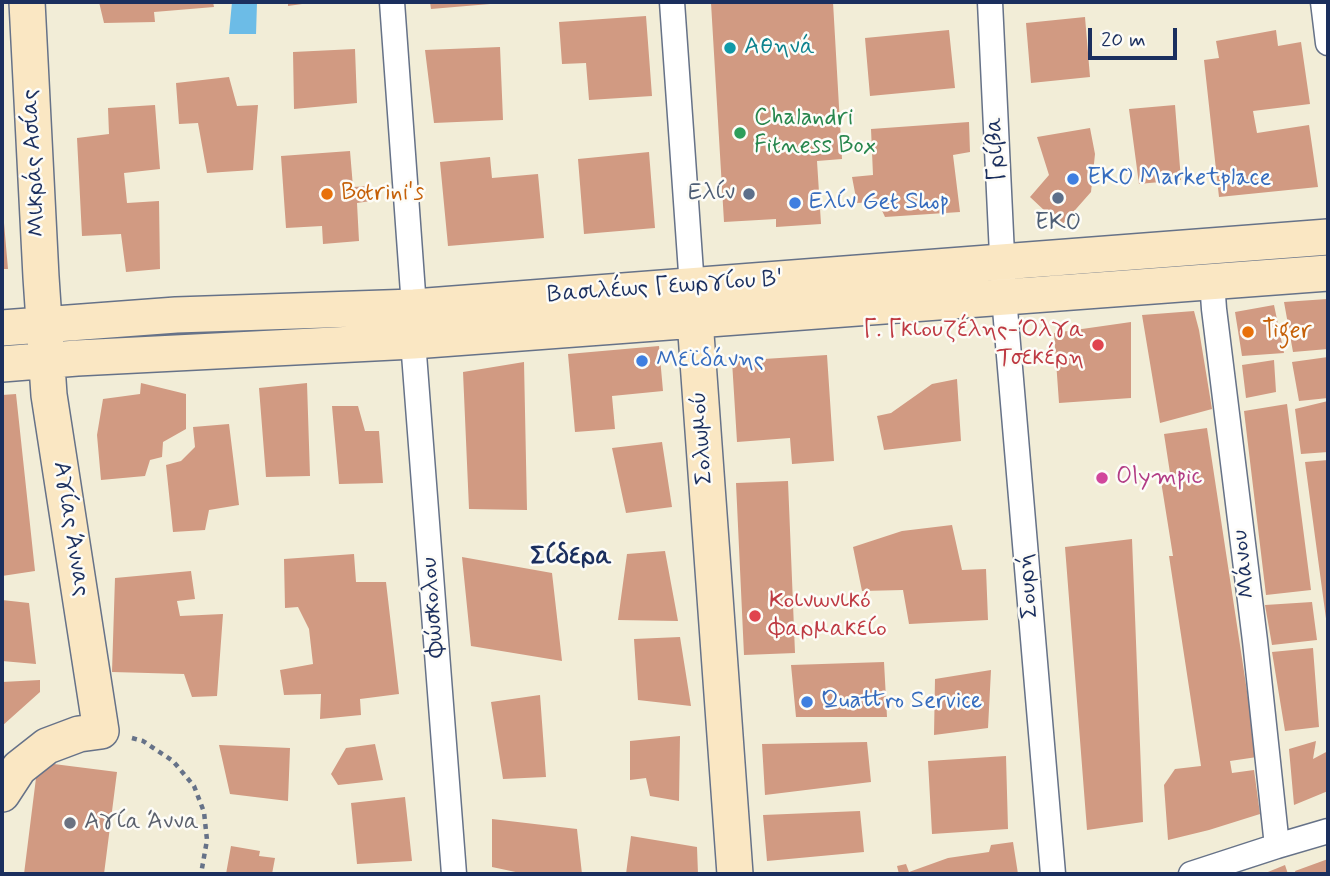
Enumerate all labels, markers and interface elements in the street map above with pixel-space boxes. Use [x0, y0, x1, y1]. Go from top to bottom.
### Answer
scale bar [1092, 14, 1181, 58]
text: 20 m [1101, 26, 1146, 54]
place label: Αθηνά [744, 34, 815, 62]
marker: Αθηνά [722, 40, 738, 56]
street label: Μικράς Ασίας [17, 88, 53, 238]
place label: Chalandri Fitness Box [754, 105, 876, 161]
street label: Γρίβα [981, 116, 1013, 182]
marker: Chalandri Fitness Box [732, 125, 748, 141]
place label: EKO Marketplace [1087, 165, 1271, 193]
marker: EKO Marketplace [1065, 171, 1081, 187]
place label: Botrini's [341, 180, 424, 208]
place label: Ελίν [688, 180, 735, 208]
marker: Botrini's [319, 186, 335, 202]
marker: Ελίν [741, 186, 757, 202]
place label: Ελίν Get Shop [809, 189, 949, 217]
marker: EKO [1050, 190, 1066, 206]
marker: Ελίν Get Shop [787, 195, 803, 211]
place label: EKO [1035, 210, 1081, 238]
street label: Βασιλέως Γεωργίου Β' [546, 265, 784, 311]
place label: Γ. Γκιουζέλης-Όλγα Τσεκέρη [863, 317, 1084, 373]
place label: Tiger [1262, 318, 1312, 346]
marker: Tiger [1240, 324, 1256, 340]
marker: Γ. Γκιουζέλης-Όλγα Τσεκέρη [1090, 337, 1106, 353]
place label: Μεϊδάνης [656, 347, 764, 375]
marker: Μεϊδάνης [634, 353, 650, 369]
street label: Σολωμού [685, 390, 721, 486]
street label: Αγίας Άννας [45, 459, 95, 599]
place label: Olympic [1116, 464, 1203, 492]
marker: Olympic [1094, 470, 1110, 486]
street label: Μάνου [1226, 528, 1264, 600]
district label: Σίδερα [530, 542, 612, 574]
street label: Σουρή [1012, 552, 1046, 620]
street label: Φώσκολου [416, 556, 452, 658]
place label: Κοινωνικό Φαρμακείο [769, 588, 887, 644]
marker: Κοινωνικό Φαρμακείο [747, 608, 763, 624]
place label: Quattro Service [821, 688, 982, 716]
marker: Quattro Service [799, 694, 815, 710]
place label: Αγία Άννα [84, 809, 199, 837]
marker: Αγία Άννα [62, 815, 78, 831]

